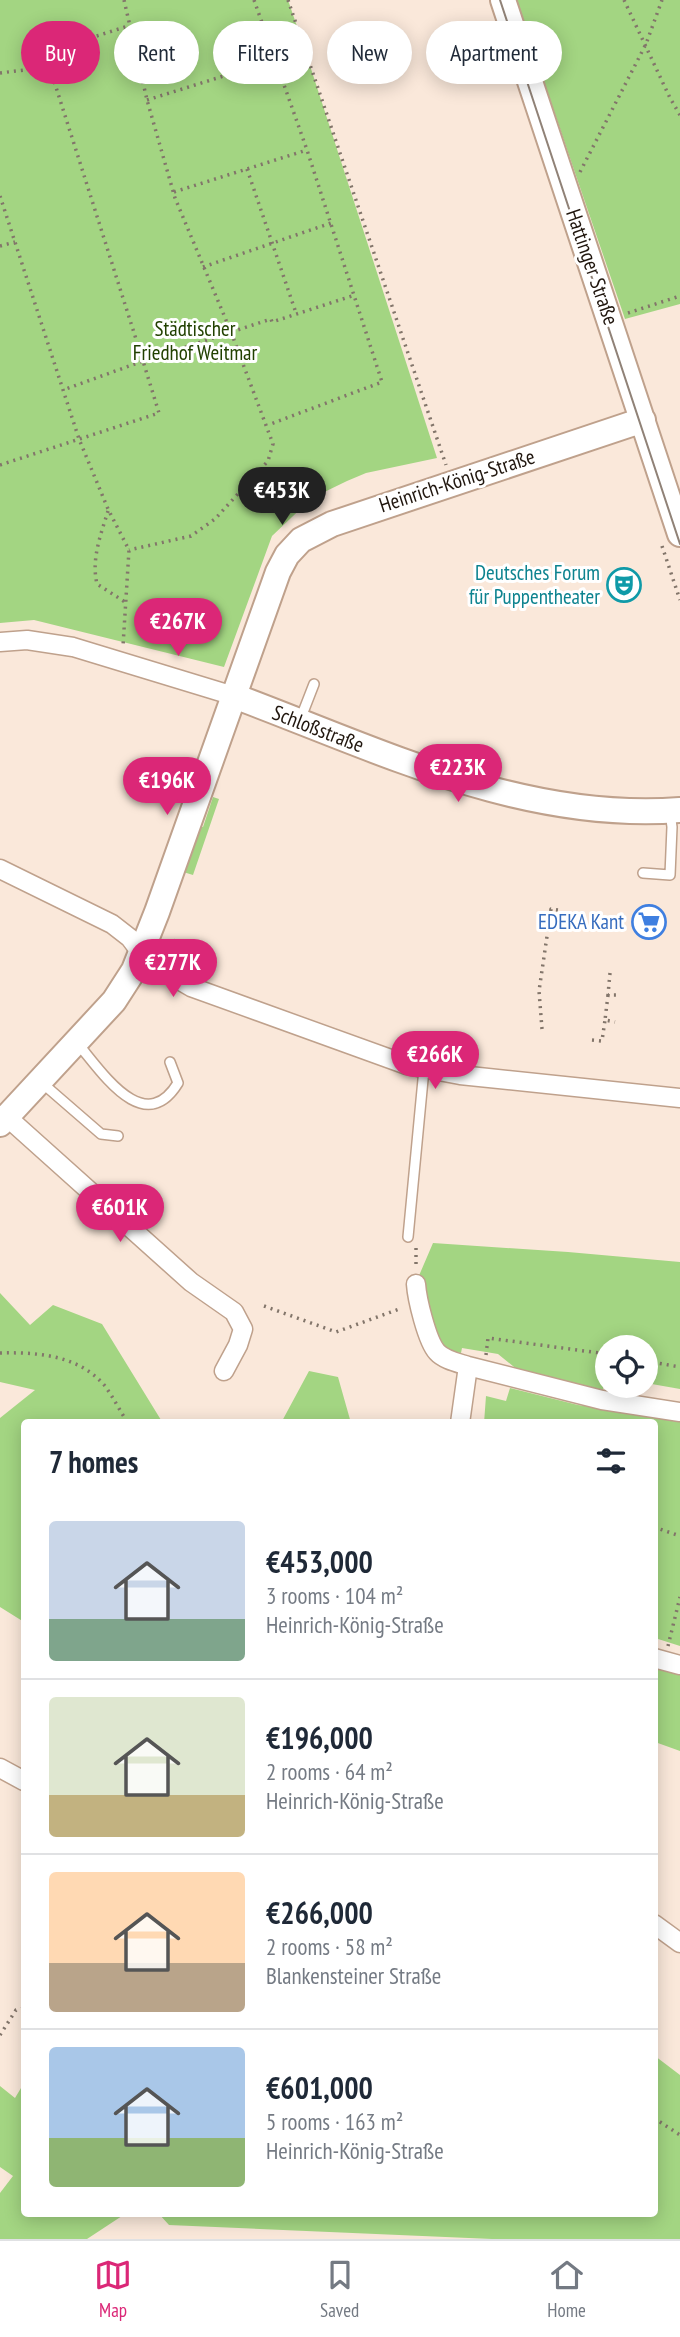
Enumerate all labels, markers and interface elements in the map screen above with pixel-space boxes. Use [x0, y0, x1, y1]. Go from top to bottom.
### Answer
chip: Buy [21, 21, 100, 84]
chip: Rent [114, 21, 199, 84]
chip: Filters [213, 21, 313, 84]
chip: New [327, 21, 412, 84]
chip: Apartment [426, 21, 562, 84]
street label: Hattinger Straße [560, 205, 625, 328]
park label: Städtischer Friedhof Weitmar [133, 315, 258, 366]
street label: Heinrich-König-Straße [376, 443, 538, 518]
pin: €453K [233, 468, 331, 527]
text: €453K [254, 475, 310, 504]
place label: Deutsches Forum für Puppentheater [469, 559, 600, 610]
theatre icon: Deutsches Forum für Puppentheater [605, 566, 643, 604]
pin: €267K [129, 598, 227, 658]
text: €267K [150, 606, 206, 635]
street label: Schloßstraße [269, 699, 368, 758]
pin: €223K [409, 744, 507, 804]
text: €223K [430, 752, 486, 781]
pin: €196K [118, 758, 216, 817]
text: €196K [139, 765, 195, 794]
supermarket icon: EDEKA Kant [630, 903, 668, 941]
place label: EDEKA Kant [538, 908, 624, 935]
pin: €277K [124, 940, 222, 999]
text: €277K [145, 947, 201, 976]
pin: €266K [386, 1032, 484, 1091]
text: €266K [407, 1039, 463, 1068]
pin: €601K [71, 1184, 169, 1244]
text: €601K [92, 1192, 148, 1221]
map controls [595, 1335, 658, 1398]
button: locate [595, 1335, 658, 1398]
text: 7 homes [49, 1442, 138, 1481]
icon: filters [592, 1442, 630, 1480]
text: €453,000 [266, 1542, 373, 1581]
icon: home [105, 1549, 189, 1633]
text: 3 rooms · 104 m² [266, 1581, 403, 1610]
text: Heinrich-König-Straße [266, 1610, 444, 1639]
text: €196,000 [266, 1718, 373, 1757]
icon: home [105, 1725, 189, 1809]
text: 2 rooms · 64 m² [266, 1757, 393, 1786]
text: Heinrich-König-Straße [266, 1786, 444, 1815]
text: €266,000 [266, 1893, 373, 1932]
icon: home [105, 1900, 189, 1984]
text: 2 rooms · 58 m² [266, 1932, 393, 1961]
text: Blankensteiner Straße [266, 1961, 441, 1990]
text: €601,000 [266, 2068, 373, 2107]
icon: home [105, 2075, 189, 2159]
text: 5 rooms · 163 m² [266, 2107, 403, 2136]
text: Heinrich-König-Straße [266, 2136, 444, 2165]
tab: Map [94, 2256, 132, 2322]
tab: Saved [320, 2256, 359, 2322]
tab: Home [547, 2256, 586, 2322]

